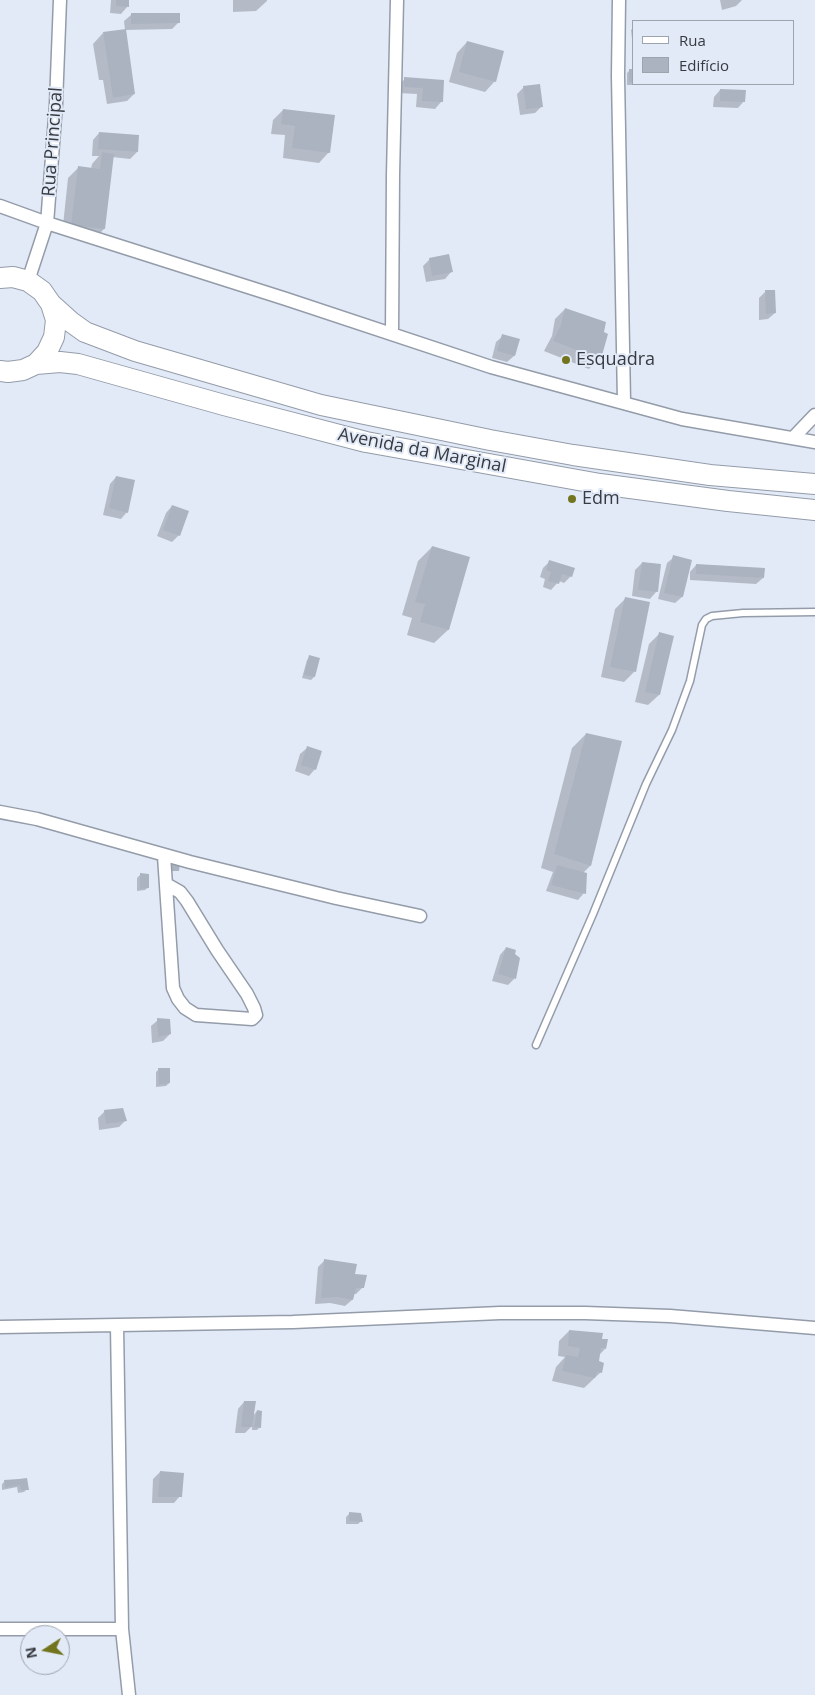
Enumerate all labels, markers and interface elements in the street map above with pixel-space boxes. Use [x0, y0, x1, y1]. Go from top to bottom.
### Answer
legend [632, 20, 795, 85]
text: Rua [679, 30, 706, 50]
text: Edifício [679, 55, 729, 75]
street label: Rua Principal [38, 87, 68, 197]
place label: Esquadra [576, 349, 655, 371]
marker: Esquadra [560, 354, 572, 366]
street label: Avenida da Marginal [336, 424, 508, 478]
place label: Edm [582, 488, 620, 510]
marker: Edm [566, 493, 578, 505]
north arrow [20, 1625, 70, 1675]
text: N [20, 1645, 41, 1660]

